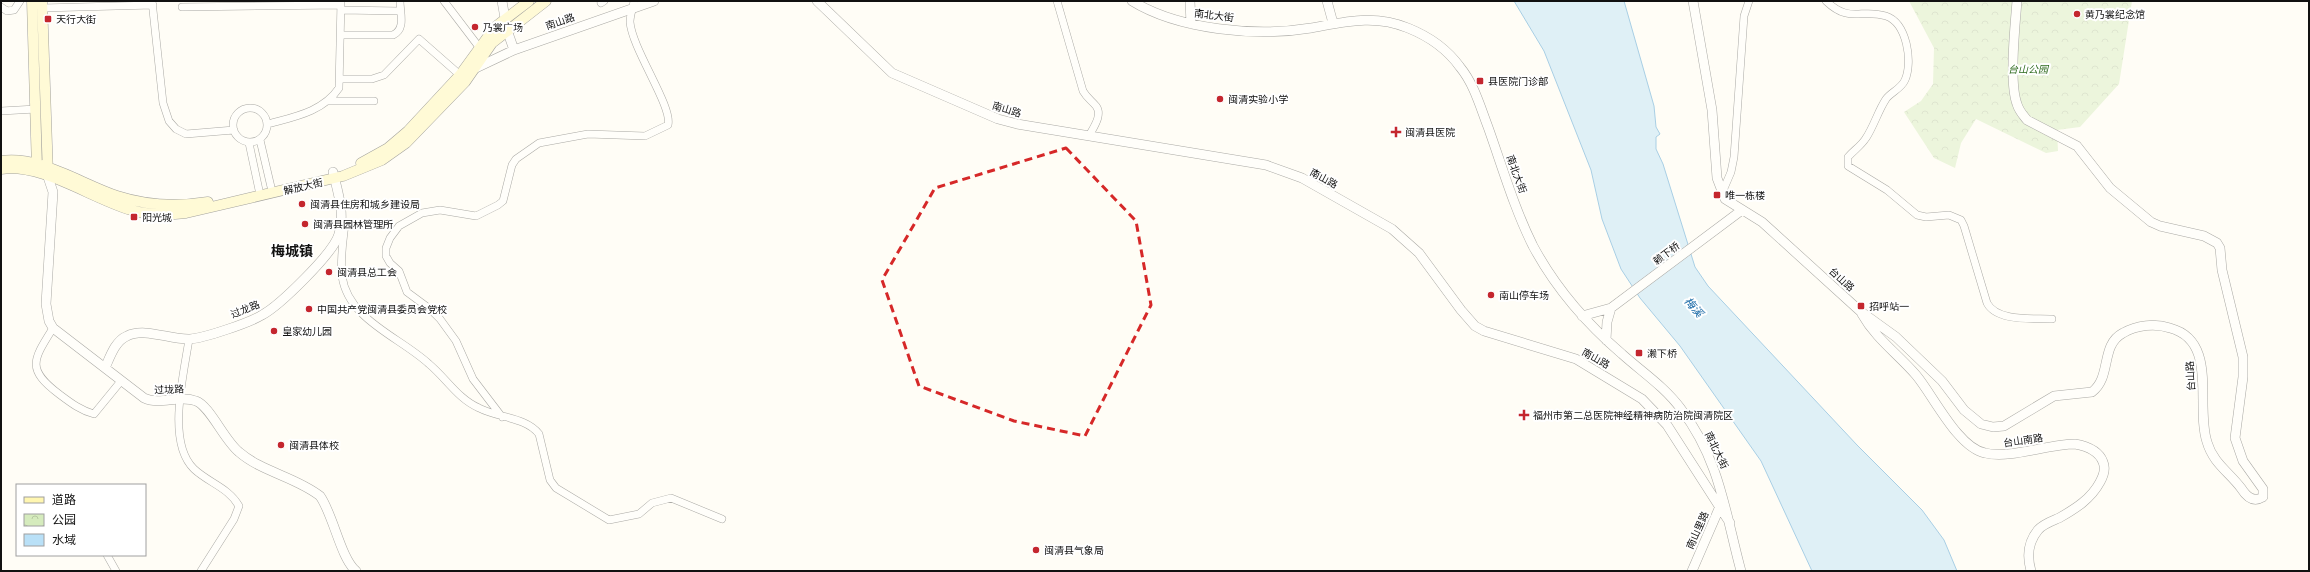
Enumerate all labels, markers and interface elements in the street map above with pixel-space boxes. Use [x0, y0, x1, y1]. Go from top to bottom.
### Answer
street label: 南北大街 [1193, 5, 1235, 24]
place label: 黄乃裳纪念馆 [2085, 6, 2145, 21]
street label: 南山路 [543, 9, 576, 33]
marker: 黄乃裳纪念馆 [2072, 9, 2082, 19]
place label: 天行大街 [56, 11, 96, 26]
marker: 天行大街 [43, 14, 53, 24]
place label: 乃裳广场 [483, 19, 523, 34]
marker: 乃裳广场 [470, 22, 480, 32]
park label: 台山公园 [2008, 61, 2050, 76]
place label: 县医院门诊部 [1488, 73, 1548, 88]
marker: 县医院门诊部 [1475, 76, 1485, 86]
place label: 闽清实验小学 [1228, 91, 1288, 106]
marker: 闽清实验小学 [1215, 94, 1225, 104]
street label: 南山路 [991, 97, 1024, 120]
place label: 闽清县医院 [1405, 124, 1455, 139]
marker: 闽清县医院 [1390, 126, 1402, 138]
street label: 南北大街 [1504, 152, 1531, 195]
street label: 南山路 [1307, 164, 1341, 191]
street label: 解放大街 [282, 174, 324, 197]
place label: 唯一栋楼 [1725, 187, 1765, 202]
marker: 唯一栋楼 [1712, 190, 1722, 200]
place label: 闽清县住房和城乡建设局 [310, 196, 420, 211]
marker: 闽清县住房和城乡建设局 [297, 199, 307, 209]
place label: 阳光城 [142, 209, 172, 224]
marker: 阳光城 [129, 212, 139, 222]
place label: 闽清县园林管理所 [313, 216, 393, 231]
marker: 闽清县园林管理所 [300, 219, 310, 229]
street label: 赖下桥 [1649, 238, 1682, 268]
district label: 梅城镇 [271, 240, 313, 260]
street label: 台山路 [1826, 263, 1859, 294]
place label: 闽清县总工会 [337, 264, 397, 279]
marker: 闽清县总工会 [324, 267, 334, 277]
place label: 南山停车场 [1499, 287, 1549, 302]
marker: 南山停车场 [1486, 290, 1496, 300]
water label: 梅溪 [1682, 293, 1709, 321]
street label: 过龙路 [228, 296, 262, 321]
place label: 招呼站一 [1869, 298, 1909, 313]
place label: 中国共产党闽清县委员会党校 [317, 301, 447, 316]
marker: 招呼站一 [1856, 301, 1866, 311]
marker: 中国共产党闽清县委员会党校 [304, 304, 314, 314]
place label: 皇家幼儿园 [282, 323, 332, 338]
marker: 皇家幼儿园 [269, 326, 279, 336]
street label: 南山路 [1579, 344, 1613, 371]
place label: 濑下桥 [1647, 345, 1677, 360]
marker: 濑下桥 [1634, 348, 1644, 358]
street label: 台山路 [2181, 361, 2198, 392]
street label: 过垅路 [154, 380, 184, 397]
place label: 福州市第二总医院神经精神病防治院闽清院区 [1533, 407, 1733, 422]
marker: 福州市第二总医院神经精神病防治院闽清院区 [1518, 409, 1530, 421]
street label: 南北大街 [1702, 429, 1733, 471]
street label: 台山南路 [2002, 429, 2044, 450]
place label: 闽清县体校 [289, 437, 339, 452]
marker: 闽清县体校 [276, 440, 286, 450]
legend [16, 484, 146, 556]
text: 道路 [52, 490, 76, 508]
street label: 南山里路 [1682, 508, 1712, 551]
text: 公园 [52, 510, 76, 528]
text: 水域 [52, 530, 76, 548]
place label: 闽清县气象局 [1044, 542, 1104, 557]
marker: 闽清县气象局 [1031, 545, 1041, 555]

